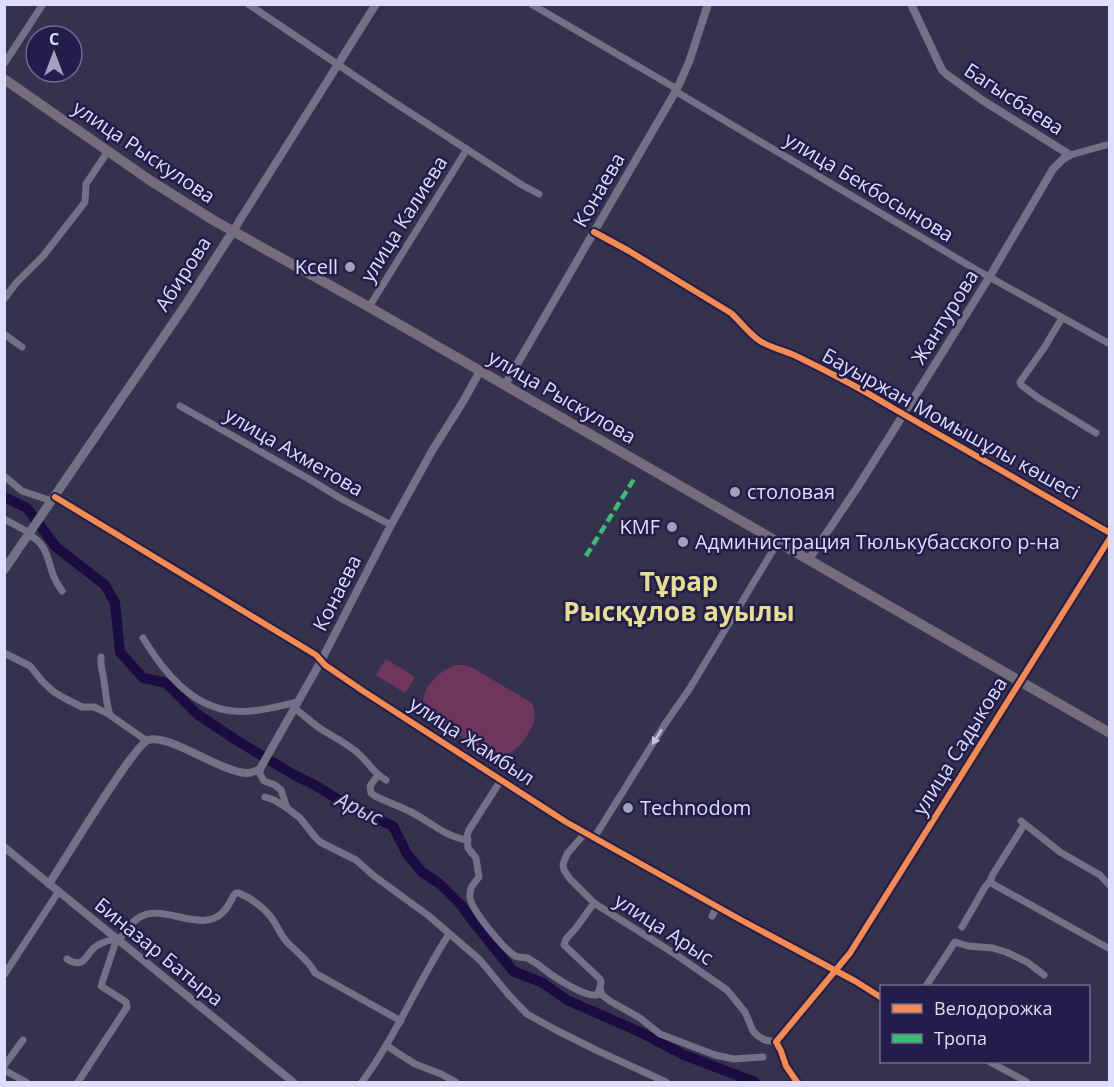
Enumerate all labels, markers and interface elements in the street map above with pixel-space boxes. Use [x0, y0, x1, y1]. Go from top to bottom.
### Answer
north arrow [24, 24, 84, 84]
text: С [49, 28, 59, 50]
street label: Багысбаева [959, 56, 1069, 141]
street label: улица Рыскулова [68, 94, 221, 209]
street label: улица Бекбосынова [780, 125, 959, 248]
street label: Конаева [566, 148, 631, 232]
street label: улица Калиева [354, 150, 453, 287]
street label: Абирова [148, 231, 217, 316]
place label: Kcell [295, 253, 338, 280]
marker: Kcell [343, 260, 357, 274]
street label: Жантурова [905, 264, 984, 369]
street label: Бауыржан Момышұлы көшесі [818, 341, 1085, 506]
street label: улица Рыскулова [483, 343, 641, 450]
street label: улица Ахметова [220, 401, 369, 502]
place label: столовая [747, 478, 835, 505]
marker: столовая [728, 485, 742, 499]
place label: KMF [619, 513, 660, 540]
marker: KMF [665, 520, 679, 534]
place label: Администрация Тюлькубасского р-на [695, 528, 1060, 555]
marker: Администрация Тюлькубасского р-на [676, 535, 690, 549]
street label: Конаева [306, 550, 367, 635]
district label: Тұрар Рысқұлов ауылы [563, 563, 795, 629]
street label: улица Садыкова [906, 671, 1013, 820]
street label: улица Жамбыл [404, 690, 540, 791]
one-way arrow [652, 729, 663, 745]
water label: Арыс [330, 784, 388, 832]
place label: Technodom [640, 794, 751, 821]
marker: Technodom [621, 801, 635, 815]
street label: улица Арыс [610, 887, 719, 971]
street label: Биназар Батыра [89, 891, 229, 1012]
legend [880, 985, 1090, 1063]
text: Велодорожка [934, 996, 1052, 1020]
text: Тропа [934, 1026, 987, 1050]

